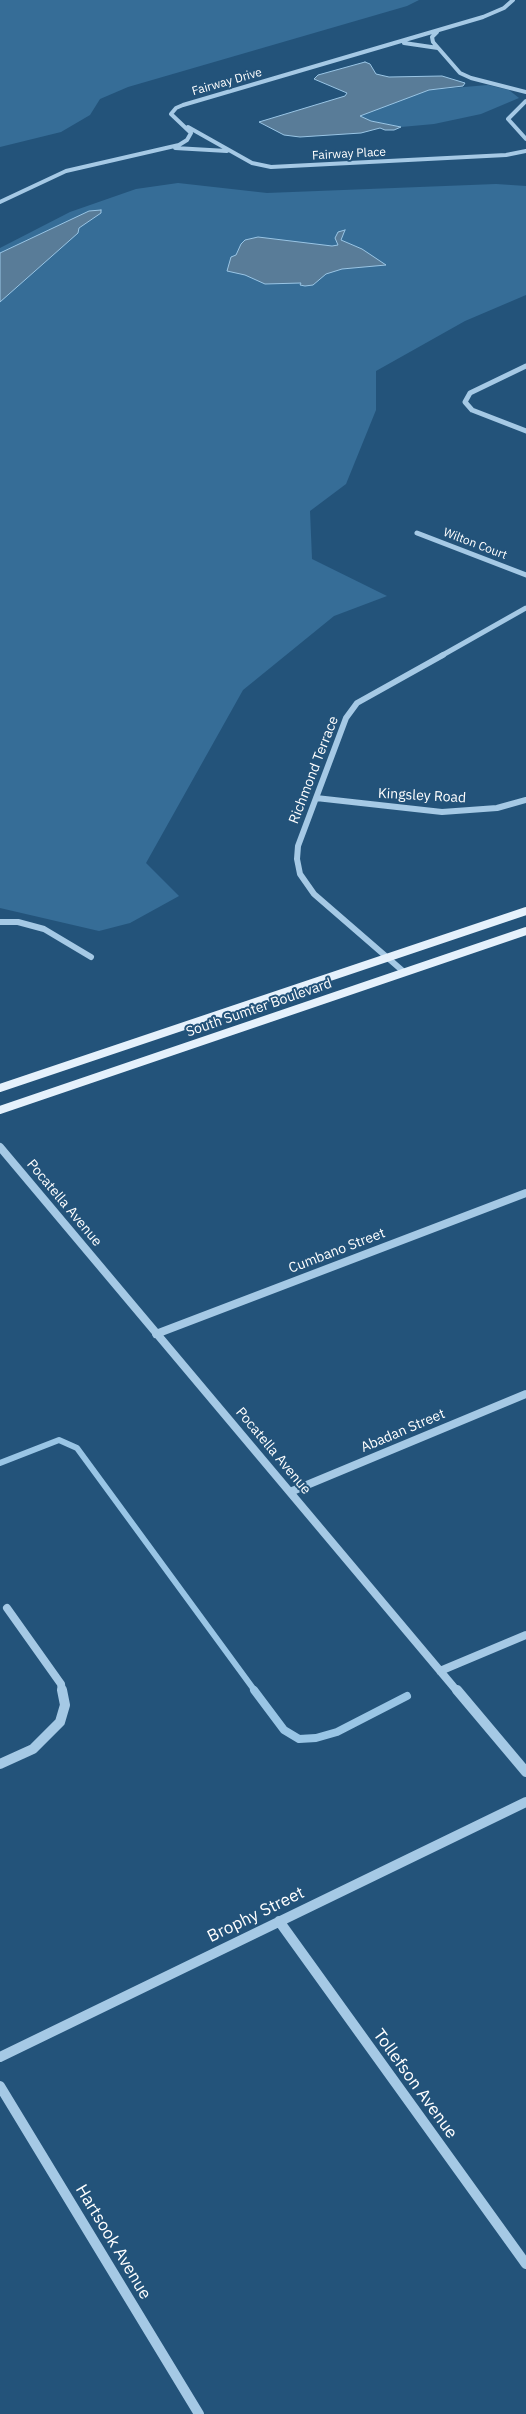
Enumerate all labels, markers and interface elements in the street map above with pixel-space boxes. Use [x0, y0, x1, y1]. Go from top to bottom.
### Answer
street label: Fairway Drive [190, 65, 264, 99]
street label: Fairway Place [312, 145, 386, 163]
street label: Wilton Court [441, 525, 509, 563]
street label: Richmond Terrace [286, 714, 342, 826]
street label: Kingsley Road [377, 785, 467, 807]
street label: South Sumter Boulevard [184, 975, 334, 1041]
street label: Pocatella Avenue [23, 1156, 105, 1250]
street label: Cumbano Street [286, 1225, 388, 1277]
street label: Pocatella Avenue [232, 1404, 314, 1498]
street label: Abadan Street [358, 1406, 448, 1456]
street label: Brophy Street [204, 1883, 308, 1947]
street label: Tollefson Avenue [368, 2025, 462, 2143]
street label: Hartsook Avenue [71, 2181, 155, 2303]

